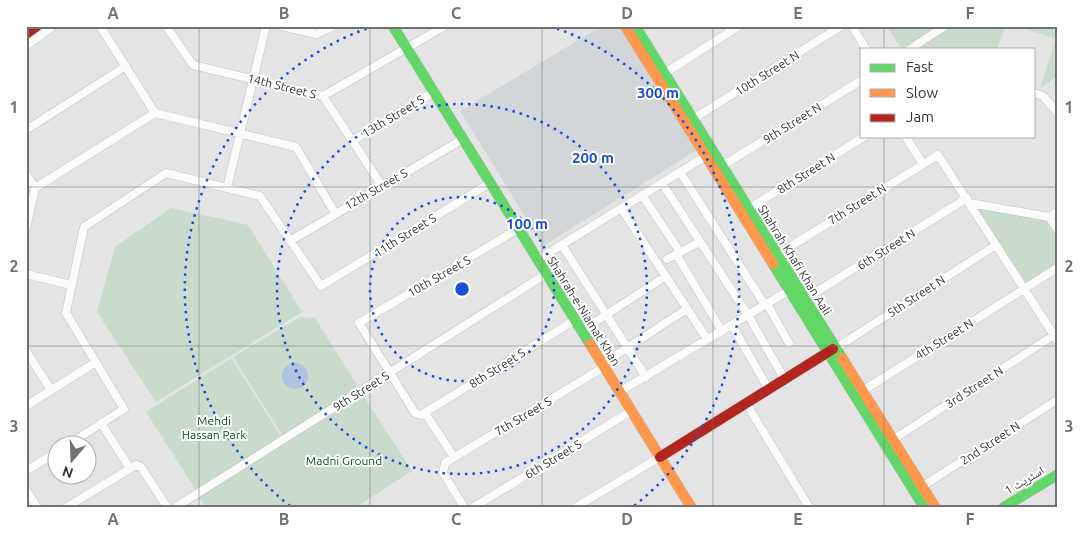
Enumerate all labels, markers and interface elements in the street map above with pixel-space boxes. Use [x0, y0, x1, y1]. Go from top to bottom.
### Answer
text: A [107, 4, 119, 22]
text: B [279, 4, 289, 22]
text: C [451, 4, 461, 22]
text: D [621, 4, 633, 22]
text: E [793, 4, 803, 22]
text: F [966, 4, 975, 22]
street label: 10th Street N [733, 48, 801, 98]
legend [860, 48, 1036, 138]
text: Fast [906, 58, 934, 75]
street label: 14th Street S [246, 71, 318, 101]
text: 300 m [637, 84, 679, 101]
text: Slow [906, 84, 939, 101]
street label: 13th Street S [359, 92, 427, 140]
text: 1 [9, 98, 19, 116]
text: 1 [1064, 98, 1074, 116]
street label: 9th Street N [761, 100, 823, 146]
text: Jam [906, 108, 934, 125]
text: 200 m [572, 149, 614, 166]
street label: 8th Street N [775, 150, 837, 196]
street label: 12th Street S [342, 166, 410, 212]
street label: 7th Street N [826, 181, 888, 227]
street label: Shahrah Khafi Khan Aali [756, 203, 834, 317]
street label: 11th Street S [372, 211, 438, 259]
text: 100 m [506, 215, 548, 232]
street label: 6th Street N [855, 226, 917, 272]
street label: 10th Street S [405, 253, 473, 299]
street label: Shahrah-e-Niamat Khan [545, 254, 623, 368]
text: 2 [9, 257, 19, 275]
text: 2 [1064, 257, 1074, 275]
street label: 5th Street N [885, 273, 947, 319]
centre of rings [453, 280, 471, 298]
street label: 4th Street N [913, 316, 975, 362]
street label: 8th Street S [467, 346, 527, 390]
street label: 3rd Street N [943, 364, 1005, 410]
street label: 9th Street S [331, 369, 391, 413]
street label: 7th Street S [492, 394, 554, 438]
park label: Mehdi Hassan Park [182, 414, 246, 441]
text: 3 [9, 417, 19, 435]
text: 3 [1064, 417, 1074, 435]
street label: 2nd Street N [958, 419, 1022, 467]
north arrow [48, 436, 98, 486]
street label: 6th Street S [522, 437, 584, 481]
park label: Madni Ground [306, 454, 382, 467]
text: N [60, 463, 75, 482]
street label: اسٹریٹ 1 [1002, 463, 1047, 498]
text: A [107, 510, 119, 528]
text: B [279, 510, 289, 528]
text: C [451, 510, 461, 528]
text: D [621, 510, 633, 528]
text: E [793, 510, 803, 528]
text: F [966, 510, 975, 528]

